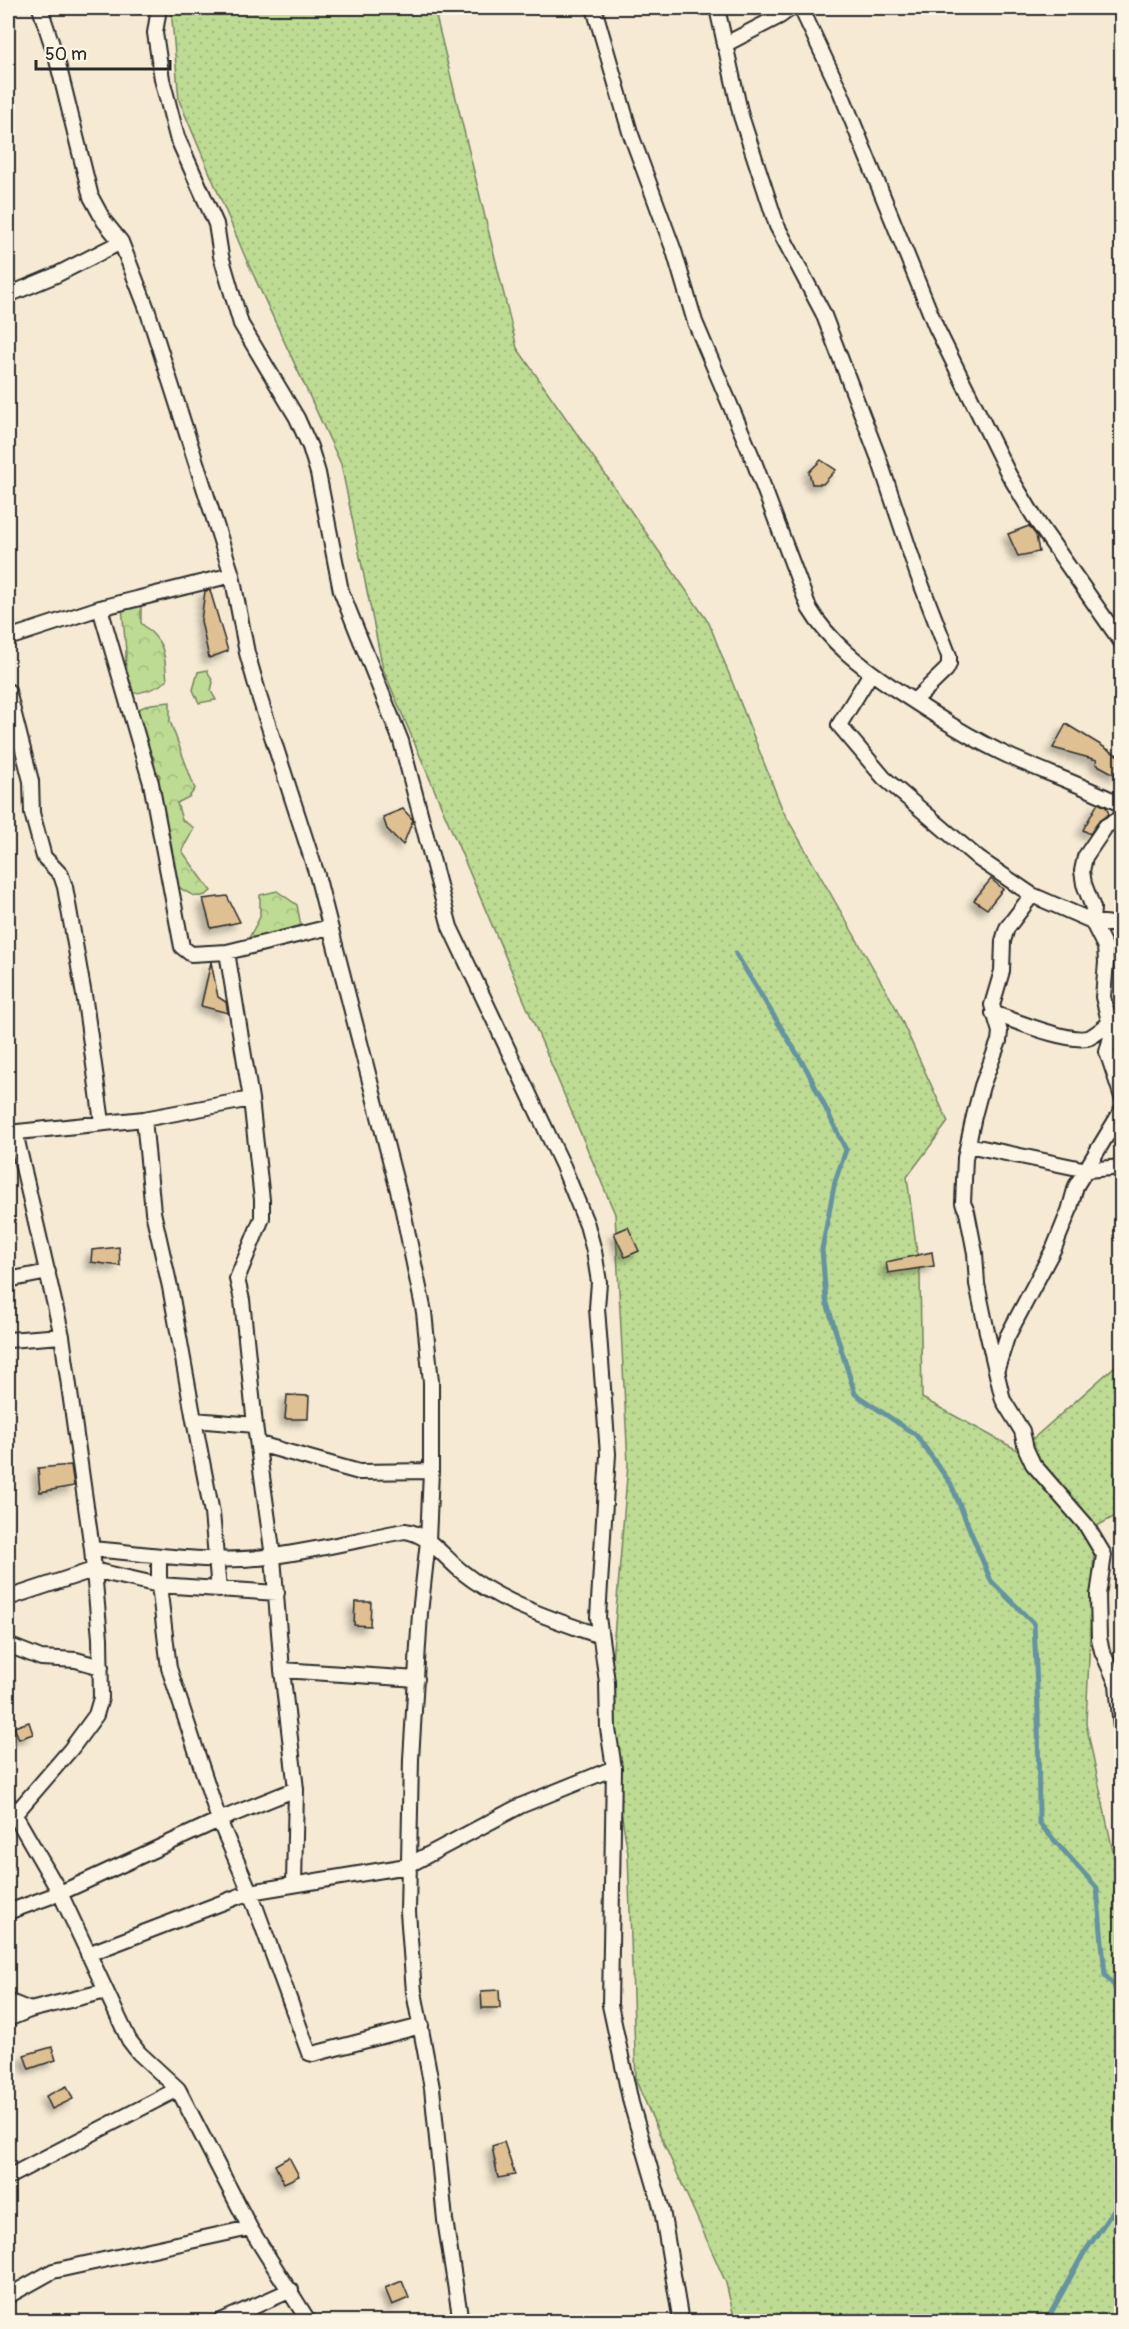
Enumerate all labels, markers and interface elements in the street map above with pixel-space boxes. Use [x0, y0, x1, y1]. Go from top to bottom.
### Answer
scale bar [36, 33, 170, 71]
text: 50 m [45, 43, 87, 66]

